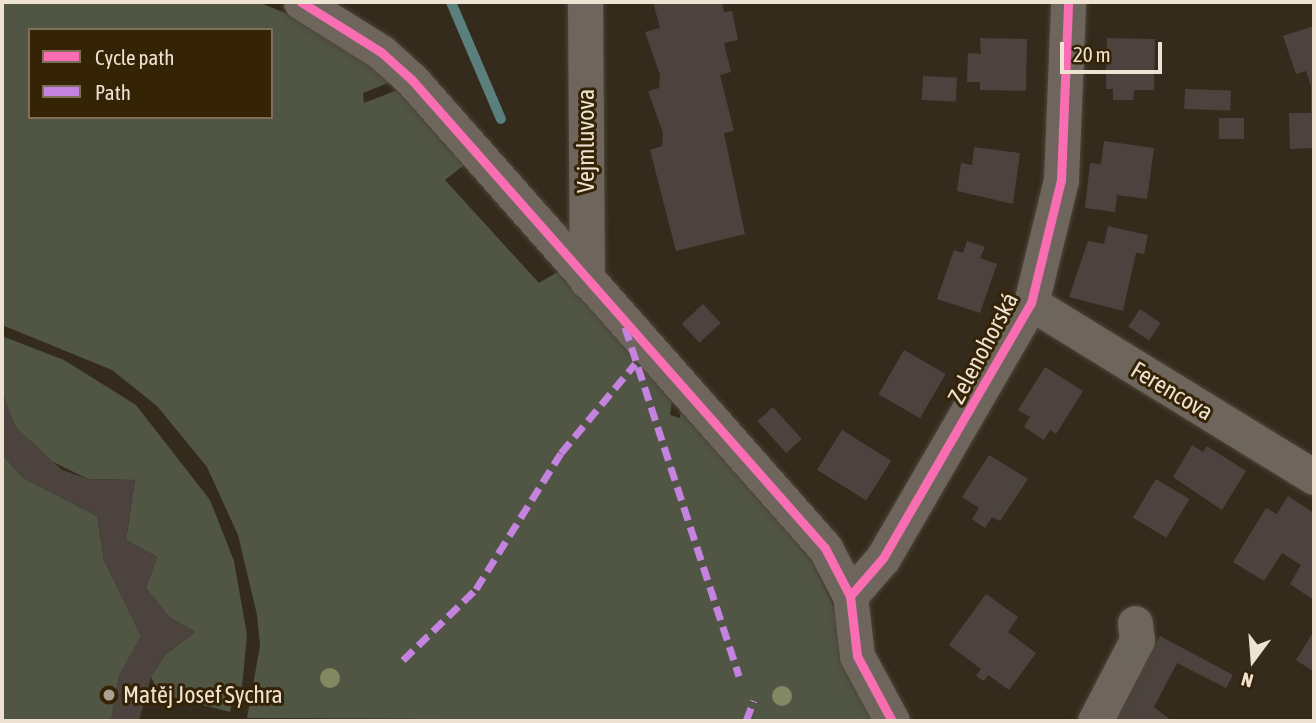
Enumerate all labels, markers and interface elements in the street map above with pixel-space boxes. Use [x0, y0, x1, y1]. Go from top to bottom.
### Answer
legend [28, 28, 273, 119]
scale bar [1064, 28, 1166, 72]
text: 20 m [1073, 42, 1111, 66]
text: Cycle path [95, 45, 174, 69]
text: Path [95, 80, 131, 104]
street label: Vejmluvova [572, 89, 600, 193]
street label: Zelenohorská [942, 287, 1024, 409]
street label: Ferencova [1126, 355, 1218, 427]
north arrow [1218, 625, 1288, 695]
text: N [1239, 668, 1256, 692]
place label: Matěj Josef Sychra [123, 681, 283, 709]
marker: Matěj Josef Sychra [101, 687, 117, 703]

